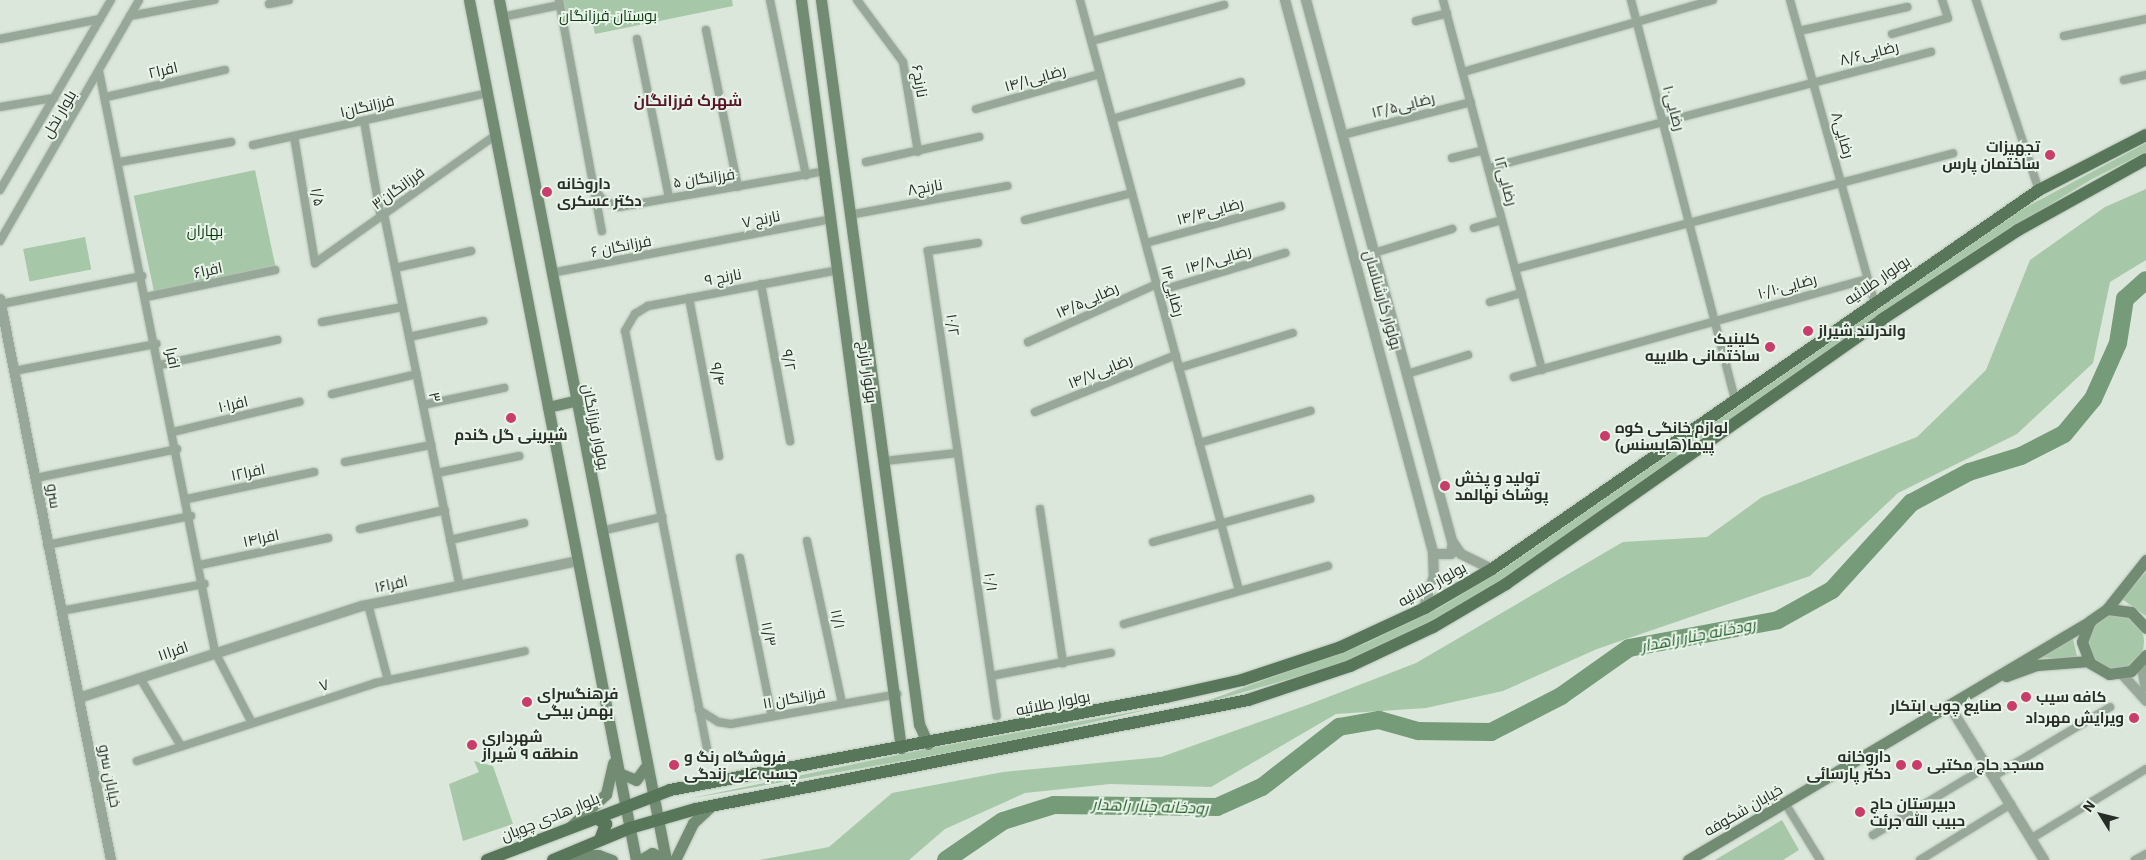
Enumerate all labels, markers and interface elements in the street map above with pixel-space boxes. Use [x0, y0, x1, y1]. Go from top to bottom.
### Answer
park label: بوستان فرزانگان [559, 7, 657, 25]
street label: رضایی۸/۶ [1838, 37, 1900, 69]
street label: ۲افرا [147, 58, 179, 82]
street label: ۱۴/۱رضایی [1002, 61, 1068, 95]
street label: نارنج۶ [908, 63, 932, 99]
street label: رضایی۱۰ [1659, 83, 1689, 133]
street label: بلوار نخل [38, 87, 80, 141]
street label: رضایی۱۲/۵ [1370, 88, 1436, 122]
district label: شهرک فرزانگان [634, 90, 742, 110]
street label: فرزانگان۱ [338, 91, 396, 121]
street label: رضایی۸ [1828, 110, 1858, 160]
place label: تجهیزات ساختمان پارس [1942, 137, 2040, 172]
marker: تجهیزات ساختمان پارس [2044, 149, 2056, 161]
street label: رضایی۱۲ [1491, 154, 1521, 208]
street label: فرزانگان۳ [368, 163, 428, 213]
street label: فرزانگان ۵ [672, 165, 736, 191]
place label: داروخانه دکتر عسکری [557, 174, 642, 209]
street label: نارنج۸ [906, 175, 944, 199]
street label: ۱/۵ [308, 186, 328, 208]
marker: داروخانه دکتر عسکری [541, 186, 553, 198]
street label: رضایی۱۴/۴ [1175, 193, 1245, 229]
street label: نارنج ۷ [740, 206, 782, 232]
park label: بهاران [187, 222, 223, 240]
street label: فرزانگان ۶ [589, 231, 653, 261]
street label: رضایی۱۴/۸ [1183, 241, 1253, 277]
street label: بولوار کارشناسان [1360, 248, 1406, 352]
street label: بولوار طلائیه [1841, 251, 1913, 309]
street label: ۶افرا [192, 258, 224, 282]
street label: رضایی۱۴ [1158, 263, 1188, 319]
street label: نارنج ۹ [703, 265, 743, 289]
street label: رضایی۱۰/۱۰ [1755, 269, 1819, 303]
street label: رضایی۱۴/۵ [1053, 278, 1121, 322]
street label: ۱۰/۲ [943, 313, 963, 337]
place label: واندرلند شیراز [1818, 322, 1906, 340]
marker: واندرلند شیراز [1802, 325, 1814, 337]
place label: کلینیک ساختمانی طلاییه [1645, 329, 1760, 364]
street label: بولوار نارنج [855, 340, 881, 404]
marker: کلینیک ساختمانی طلاییه [1764, 341, 1776, 353]
street label: افرا [162, 346, 184, 370]
street label: ۹/۲ [778, 348, 800, 372]
street label: رضایی۱۴/۷ [1065, 350, 1135, 392]
street label: ۹/۴ [707, 361, 729, 387]
street label: بولوار فرزانگان [579, 382, 613, 472]
street label: ۳ [425, 390, 445, 404]
street label: ۱۰افرا [216, 392, 250, 416]
marker: شیرینی گل گندم [505, 412, 517, 424]
place label: لوازم خانگی کوه پیما(هایسنس) [1615, 418, 1728, 453]
place label: شیرینی گل گندم [454, 426, 568, 444]
marker: لوازم خانگی کوه پیما(هایسنس) [1599, 430, 1611, 442]
street label: ۱۲افرا [229, 460, 267, 484]
place label: تولید و پخش پوشاک نهالمد [1455, 468, 1548, 503]
marker: تولید و پخش پوشاک نهالمد [1439, 480, 1451, 492]
street label: سرو [43, 482, 65, 510]
street label: ۱۴افرا [241, 525, 281, 551]
street label: بولوار طلائیه [1395, 558, 1469, 610]
street label: ۱۰/۱ [981, 571, 1001, 593]
street label: ۱۶افرا [373, 572, 409, 596]
street label: ۱۱/۱ [827, 608, 849, 630]
water label: رودخانه چنار راهدار [1639, 614, 1757, 656]
street label: ۱۱/۳ [758, 620, 780, 648]
street label: افرا۱۱ [155, 637, 191, 665]
street label: ۷ [317, 675, 331, 695]
place label: فرهنگسرای بهمن بیگی [537, 684, 618, 719]
street label: فرزانگان ۱۱ [761, 684, 827, 712]
street label: بولوار طلائیه [1014, 687, 1092, 719]
place label: کافه سیب [2036, 688, 2106, 706]
marker: کافه سیب [2020, 691, 2032, 703]
marker: فرهنگسرای بهمن بیگی [521, 696, 533, 708]
place label: صنایع چوب ابتکار [1890, 697, 2002, 715]
marker: صنایع چوب ابتکار [2006, 700, 2018, 712]
place label: ویرایش مهرداد [2026, 709, 2124, 727]
marker: ویرایش مهرداد [2128, 712, 2140, 724]
place label: شهرداری منطقه ۹ شیراز [482, 727, 579, 762]
marker: شهرداری منطقه ۹ شیراز [466, 739, 478, 751]
street label: خیابان سرو [95, 743, 125, 809]
place label: فروشگاه رنگ و چسب علی زندگی [684, 747, 798, 782]
place label: داروخانه دکتر پارسائی [1806, 747, 1891, 782]
place label: مسجد حاج مکتبی [1927, 756, 2044, 774]
marker: فروشگاه رنگ و چسب علی زندگی [668, 759, 680, 771]
marker: داروخانه دکتر پارسائی [1895, 759, 1907, 771]
marker: مسجد حاج مکتبی [1911, 759, 1923, 771]
street label: خیابان شکوفه [1700, 780, 1786, 840]
street label: بلوار هادی چوپان [498, 789, 602, 845]
north arrow [2076, 790, 2126, 840]
water label: رودخانه چنار راهدار [1092, 794, 1208, 818]
place label: دبیرستان حاج حبیب الله جرئت [1870, 794, 1965, 829]
text: N [2079, 797, 2099, 816]
marker: دبیرستان حاج حبیب الله جرئت [1854, 806, 1866, 818]

